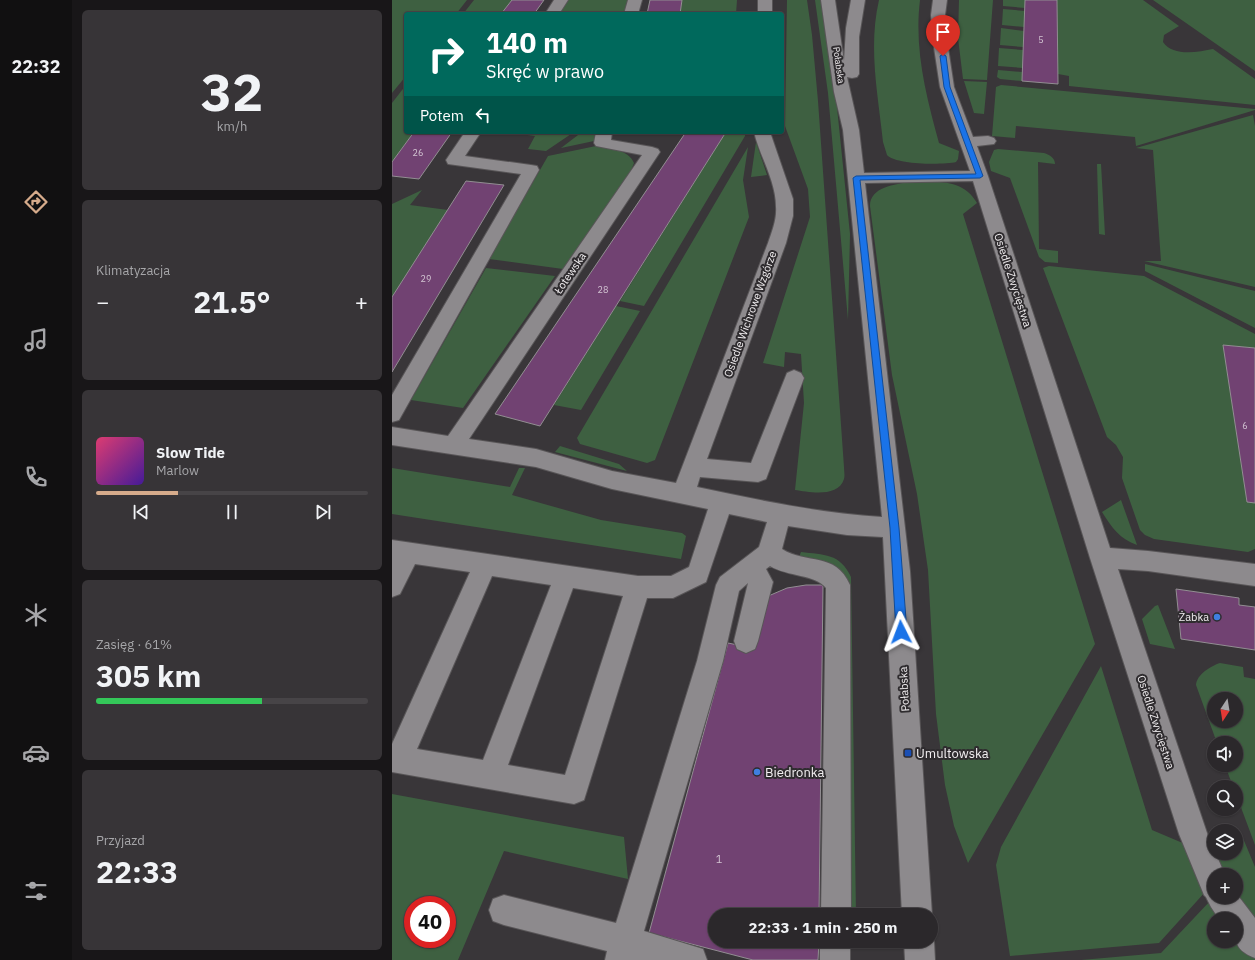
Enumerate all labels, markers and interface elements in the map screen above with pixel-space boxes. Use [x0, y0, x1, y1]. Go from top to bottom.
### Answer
pin [926, 15, 960, 56]
icon: arrive [932, 21, 954, 43]
text: 140 m [486, 24, 568, 61]
icon: right [420, 28, 472, 80]
house number: 5 [1038, 34, 1044, 45]
street label: Połabska [831, 46, 847, 84]
text: 22:32 [11, 55, 61, 78]
text: 32 [201, 58, 263, 125]
text: Skręć w prawo [486, 60, 604, 83]
icon: left [472, 104, 494, 126]
text: Potem [420, 106, 464, 125]
text: km/h [217, 118, 247, 135]
house number: 26 [413, 147, 423, 158]
icon: directions [22, 188, 50, 216]
street label: Osiedle Zwycięstwa [991, 231, 1035, 329]
street label: Osiedle Wichrowe Wzgórze [721, 249, 779, 379]
street label: Łotewska [551, 250, 589, 297]
text: Klimatyzacja [96, 262, 170, 279]
house number: 29 [421, 273, 431, 284]
text: 21.5° [193, 282, 271, 321]
house number: 28 [598, 284, 608, 295]
text: − [96, 287, 109, 316]
text: + [355, 287, 368, 316]
icon: music [22, 326, 50, 354]
house number: 6 [1242, 420, 1248, 431]
text: Slow Tide [156, 443, 225, 462]
text: Marlow [156, 462, 199, 479]
icon: phone [22, 463, 50, 491]
icon: previous [130, 501, 152, 523]
icon: pause [221, 501, 243, 523]
icon: next [312, 501, 334, 523]
icon: climate [22, 601, 50, 629]
place label: Żabka [1179, 610, 1209, 624]
position arrow [880, 611, 922, 653]
marker: Żabka [1212, 612, 1222, 622]
text: Zasięg · 61% [96, 636, 172, 653]
text: 305 km [96, 656, 201, 695]
street label: Połabska [896, 666, 912, 712]
street label: Osiedle Zwycięstwa [1134, 673, 1178, 771]
north arrow [1207, 692, 1243, 728]
map controls [1207, 692, 1243, 948]
button: sound [1207, 736, 1243, 772]
icon: car [22, 739, 50, 767]
place label: Umultowska [916, 745, 989, 762]
marker: Umultowska [903, 748, 913, 758]
place label: Biedronka [765, 764, 825, 781]
marker: Biedronka [752, 767, 762, 777]
button: search [1207, 780, 1243, 816]
button: layers [1207, 824, 1243, 860]
text: Przyjazd [96, 832, 145, 849]
text: 22:33 [96, 852, 178, 891]
house number: 1 [716, 852, 723, 866]
button: + [1207, 868, 1243, 904]
icon: filters [22, 877, 50, 905]
speed limit sign: 40 [404, 896, 456, 948]
button: − [1207, 912, 1243, 948]
text: 22:33 · 1 min · 250 m [749, 918, 897, 937]

